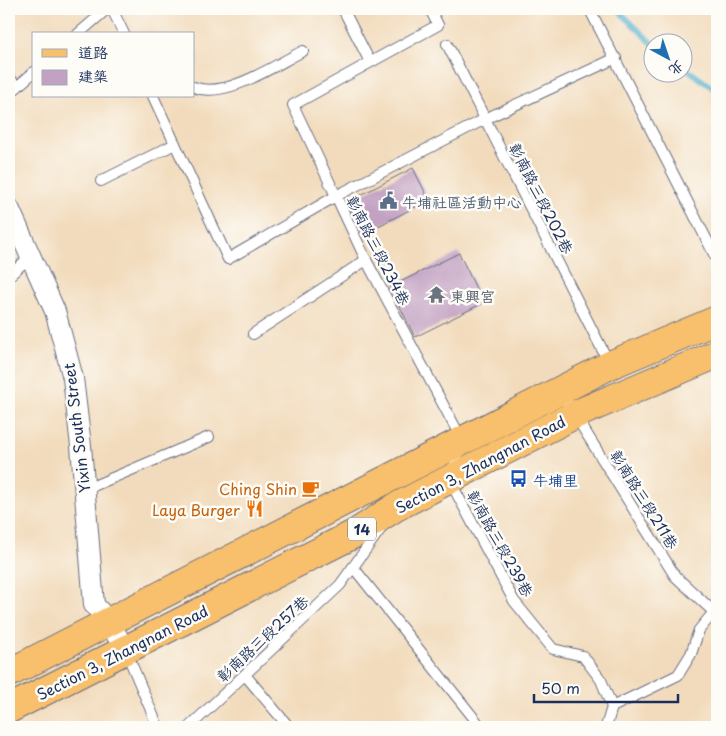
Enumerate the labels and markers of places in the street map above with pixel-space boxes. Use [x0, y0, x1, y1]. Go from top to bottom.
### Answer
place label: 牛埔社區活動中心 [402, 190, 522, 213]
public building icon: 牛埔社區活動中心 [378, 191, 398, 211]
place label: 東興宮 [450, 284, 495, 307]
temple icon: 東興宮 [426, 285, 446, 305]
place label: 牛埔里 [533, 468, 578, 491]
bus stop icon: 牛埔里 [509, 469, 529, 489]
place label: Ching Shin [219, 477, 297, 500]
cafe icon: Ching Shin [301, 478, 321, 498]
place label: Laya Burger [152, 498, 240, 521]
restaurant icon: Laya Burger [244, 499, 264, 519]

